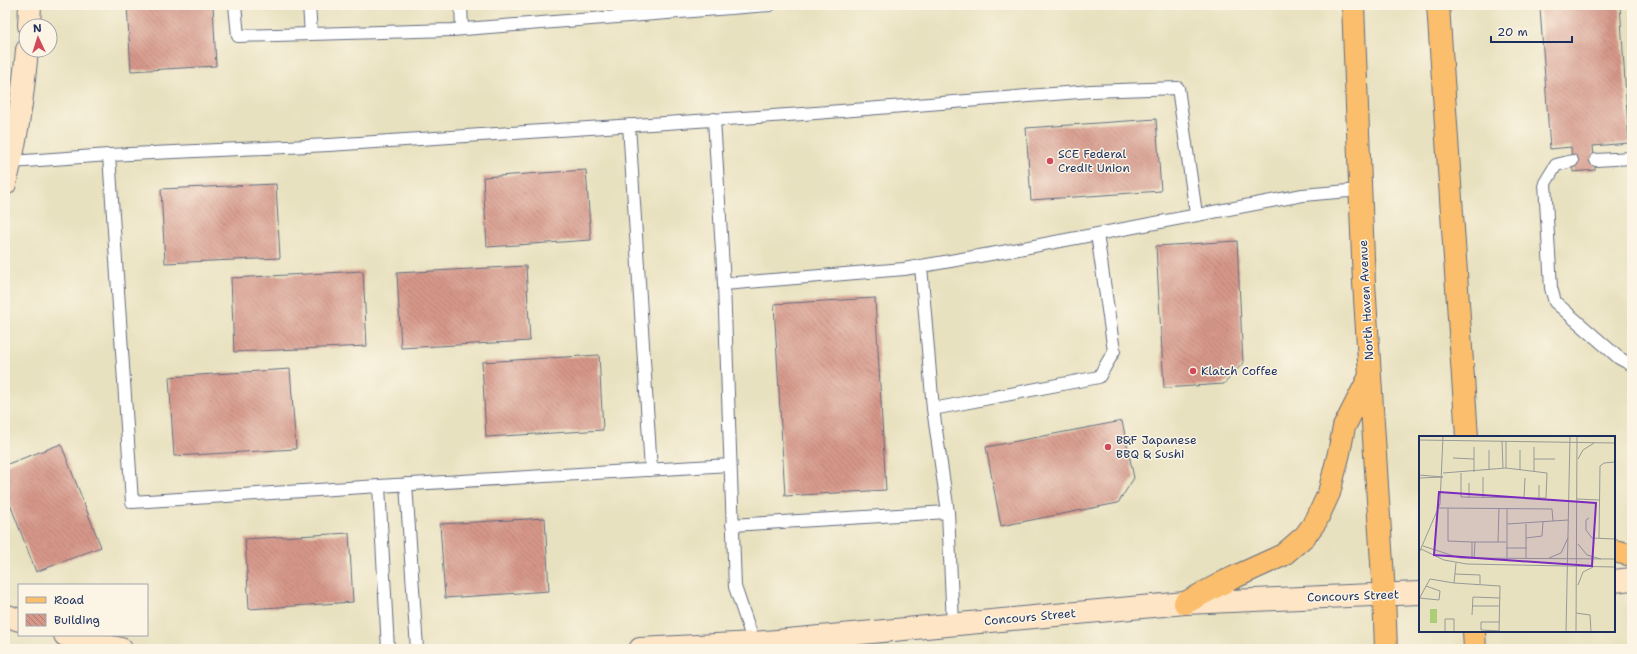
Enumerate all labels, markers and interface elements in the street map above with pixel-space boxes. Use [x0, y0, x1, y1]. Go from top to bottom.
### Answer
north arrow [18, 18, 58, 58]
scale bar [1491, 18, 1572, 44]
text: N [32, 21, 42, 36]
text: 20 m [1497, 24, 1528, 40]
place label: SCE Federal Credit Union [1058, 146, 1130, 176]
marker: SCE Federal Credit Union [1045, 156, 1055, 166]
street label: North Haven Avenue [1355, 239, 1377, 361]
place label: Klatch Coffee [1201, 363, 1278, 379]
marker: Klatch Coffee [1188, 366, 1198, 376]
place label: B&F Japanese BBQ & Sushi [1116, 432, 1197, 462]
inset map [1419, 436, 1615, 632]
marker: B&F Japanese BBQ & Sushi [1103, 442, 1113, 452]
legend [18, 584, 148, 636]
street label: Concours Street [1307, 586, 1399, 606]
text: Road [54, 592, 85, 608]
street label: Concours Street [983, 605, 1077, 629]
text: Building [54, 612, 100, 628]

